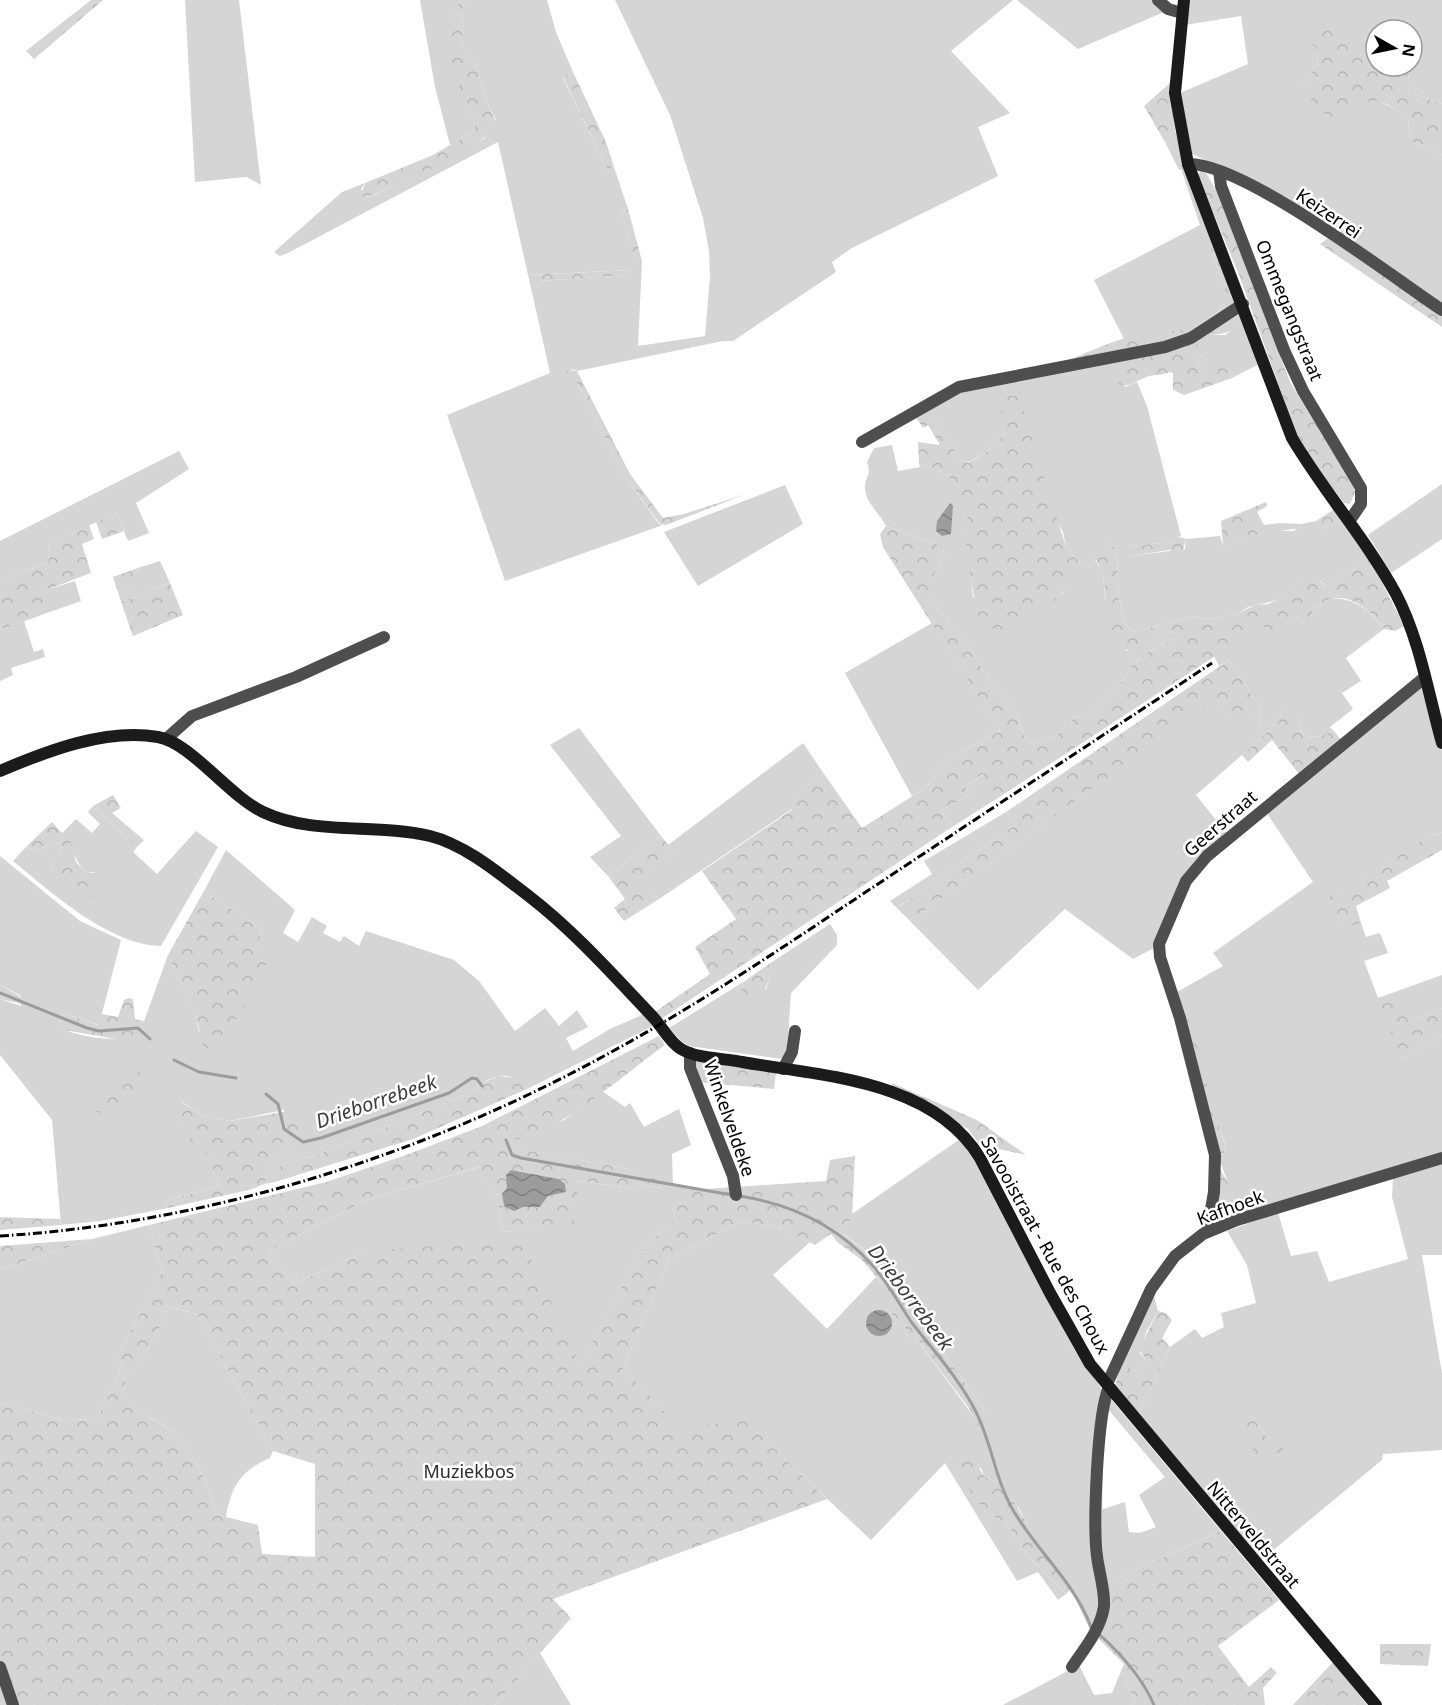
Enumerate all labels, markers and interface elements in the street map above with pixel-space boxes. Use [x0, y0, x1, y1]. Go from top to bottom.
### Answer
north arrow [1364, 18, 1424, 78]
text: N [1397, 42, 1421, 58]
street label: Keizerrei [1292, 182, 1366, 244]
street label: Ommegangstraat [1251, 236, 1329, 385]
street label: Geerstraat [1178, 784, 1262, 861]
street label: Winkelveldeke [699, 1056, 761, 1180]
water label: Drieborrebeek [312, 1067, 441, 1134]
street label: Savooistraat - Rue des Choux [976, 1132, 1116, 1359]
street label: Kafhoek [1193, 1184, 1267, 1230]
water label: Drieborrebeek [862, 1238, 960, 1356]
park label: Muziekbos [424, 1459, 514, 1483]
street label: Nitterveldstraat [1202, 1475, 1306, 1593]

